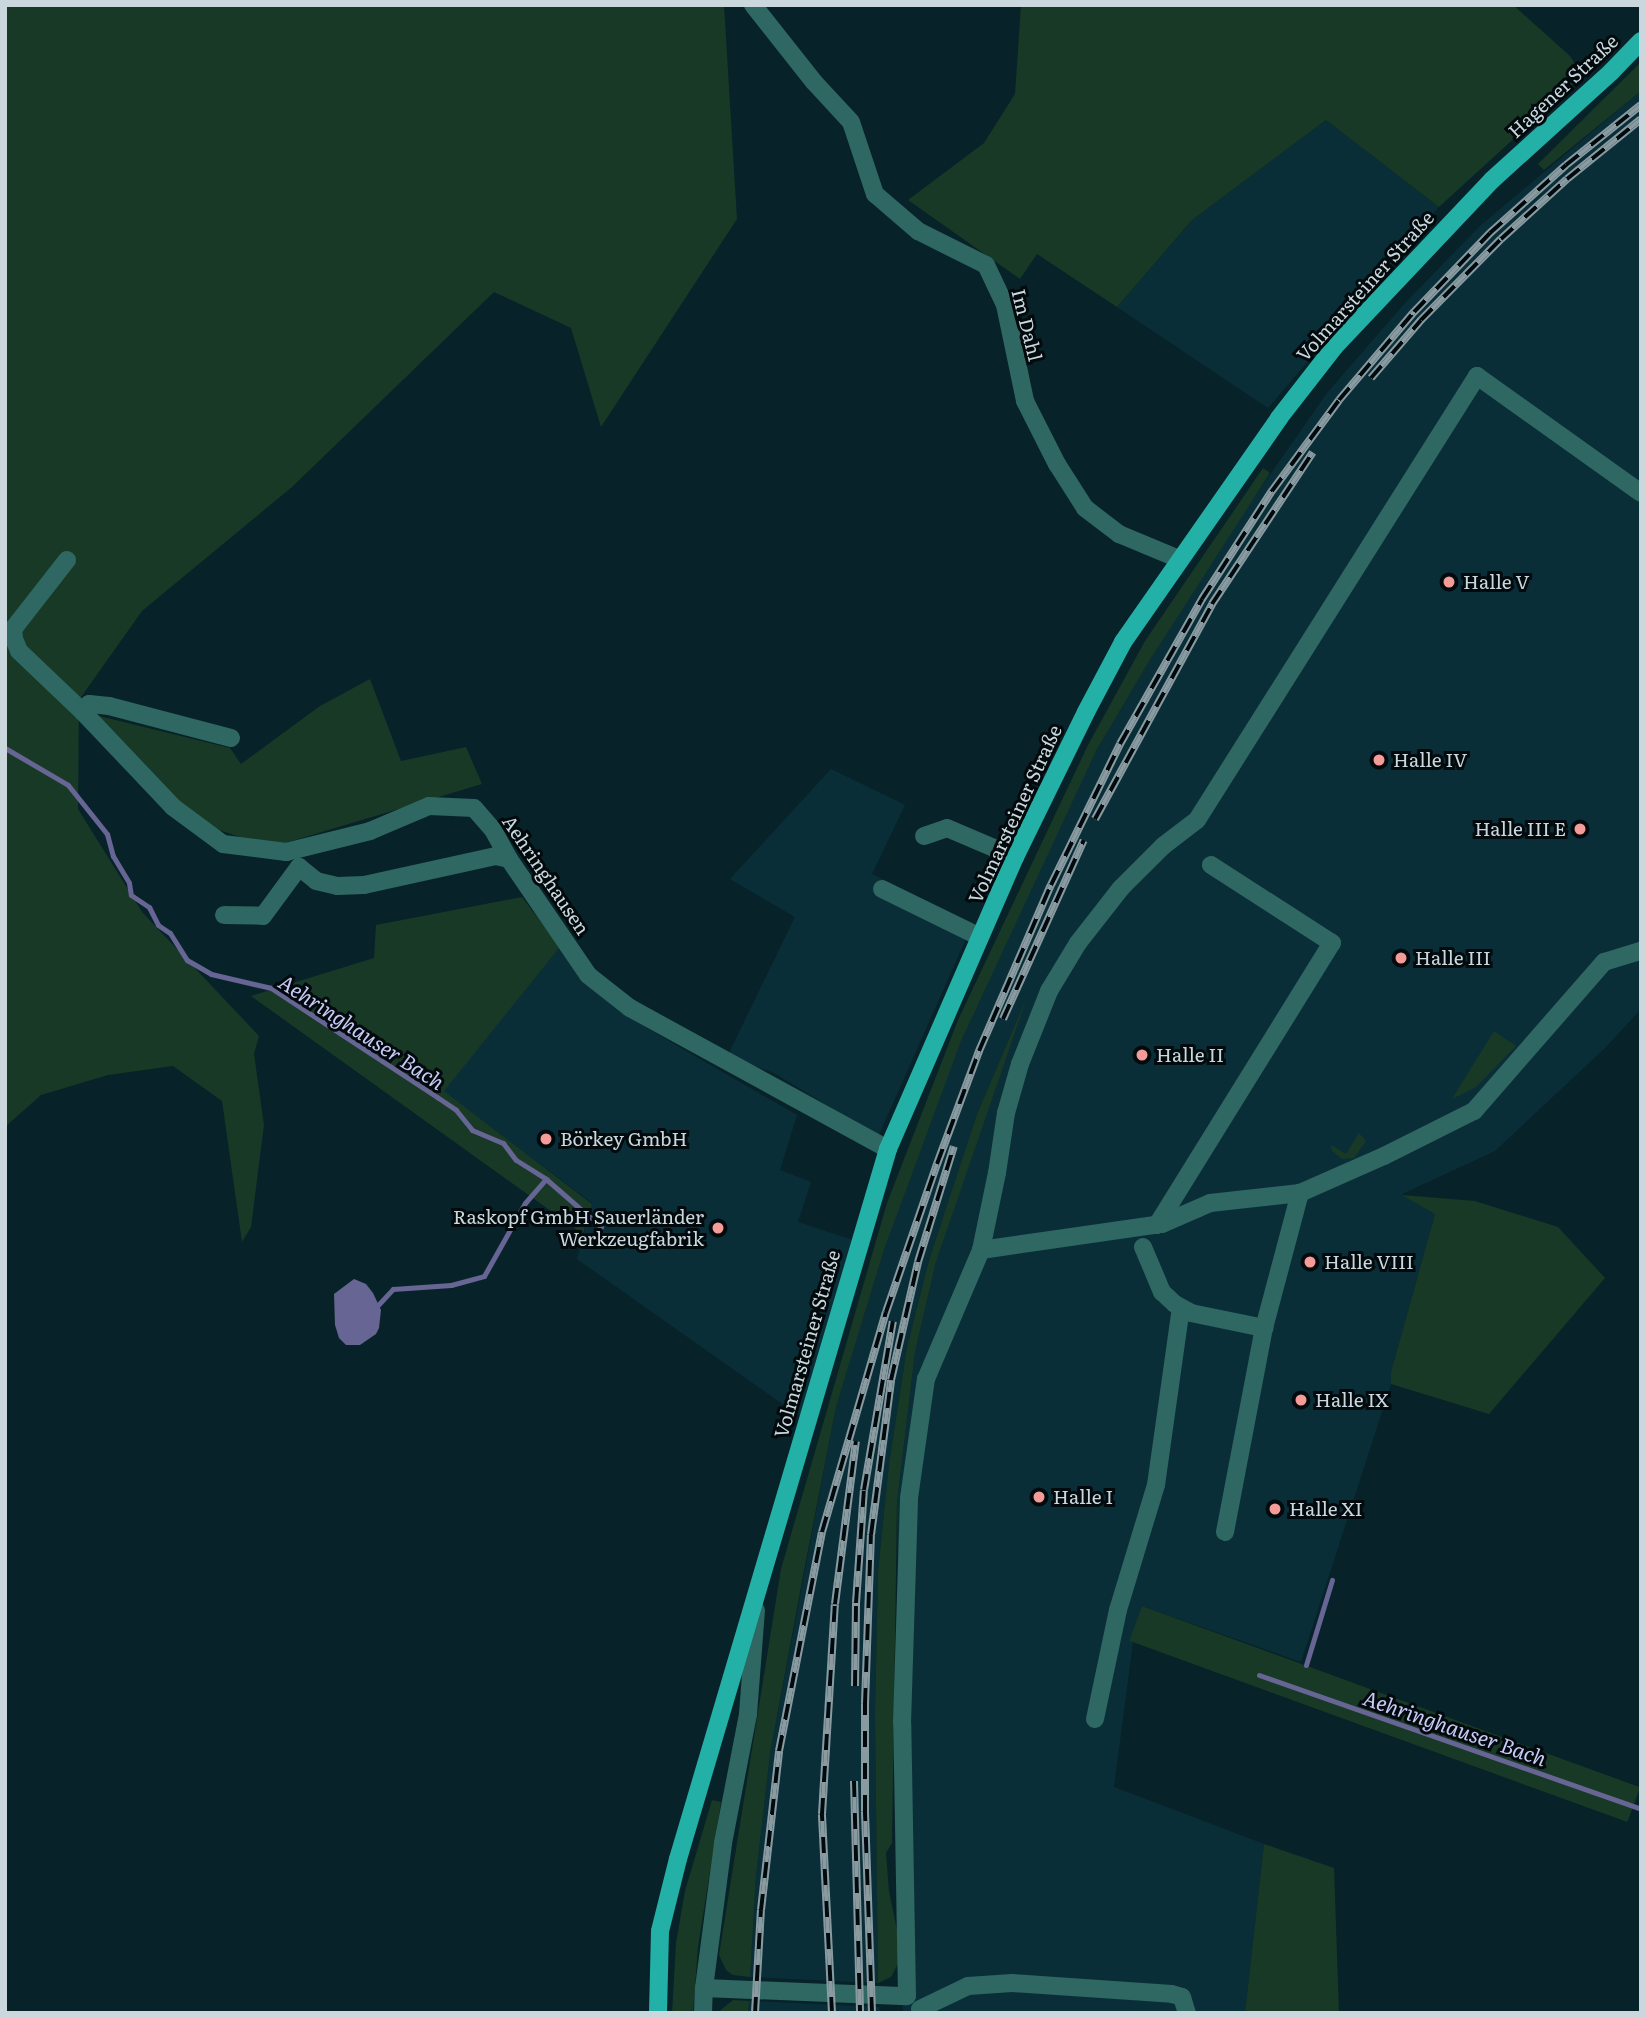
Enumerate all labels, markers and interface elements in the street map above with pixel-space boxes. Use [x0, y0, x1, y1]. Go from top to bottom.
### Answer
street label: Hagener Straße [1504, 29, 1622, 143]
street label: Volmarsteiner Straße [1292, 206, 1438, 366]
street label: Im Dahl [1007, 286, 1047, 364]
place label: Halle V [1463, 571, 1529, 593]
marker: Halle V [1441, 574, 1457, 590]
street label: Volmarsteiner Straße [964, 721, 1066, 907]
place label: Halle IV [1393, 749, 1467, 771]
marker: Halle IV [1371, 752, 1387, 768]
street label: Aehringhausen [498, 811, 594, 939]
place label: Halle III E [1474, 818, 1566, 840]
marker: Halle III E [1572, 821, 1588, 837]
place label: Halle III [1415, 947, 1491, 969]
marker: Halle III [1393, 950, 1409, 966]
water label: Aehringhauser Bach [275, 968, 449, 1094]
place label: Halle II [1156, 1044, 1224, 1066]
marker: Halle II [1134, 1047, 1150, 1063]
place label: Börkey GmbH [560, 1128, 687, 1150]
marker: Börkey GmbH [538, 1131, 554, 1147]
place label: Raskopf GmbH Sauerländer Werkzeugfabrik [453, 1206, 704, 1250]
marker: Raskopf GmbH Sauerländer Werkzeugfabrik [710, 1220, 726, 1236]
street label: Volmarsteiner Straße [769, 1248, 845, 1440]
place label: Halle VIII [1324, 1251, 1414, 1273]
marker: Halle VIII [1302, 1254, 1318, 1270]
place label: Halle IX [1315, 1389, 1389, 1411]
marker: Halle IX [1293, 1392, 1309, 1408]
place label: Halle I [1053, 1486, 1113, 1508]
marker: Halle I [1031, 1489, 1047, 1505]
place label: Halle XI [1289, 1498, 1363, 1520]
marker: Halle XI [1267, 1501, 1283, 1517]
water label: Aehringhauser Bach [1360, 1684, 1550, 1770]

